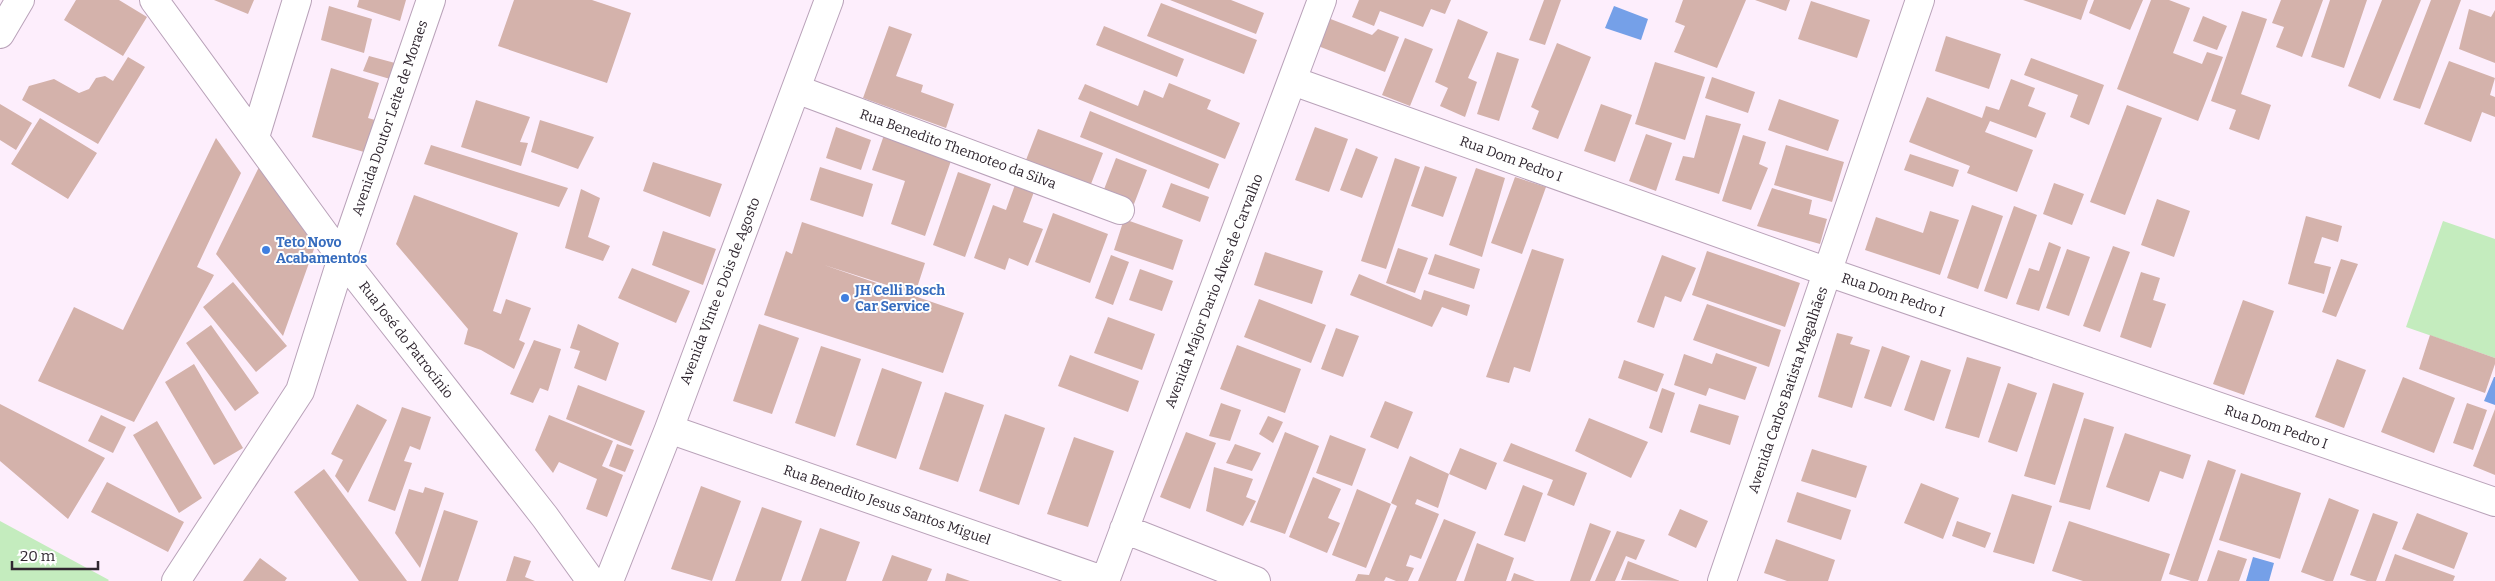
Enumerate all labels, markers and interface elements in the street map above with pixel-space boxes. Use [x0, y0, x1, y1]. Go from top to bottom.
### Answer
street label: Avenida Doutor Leite de Moraes [348, 18, 432, 218]
street label: Rua Benedito Themoteo da Silva [857, 105, 1059, 193]
street label: Rua Dom Pedro I [1457, 133, 1565, 185]
street label: Avenida Major Dario Alves de Carvalho [1161, 171, 1267, 411]
street label: Avenida Vinte e Dois de Agosto [676, 195, 764, 387]
place label: Teto Novo Acabamentos [276, 234, 367, 267]
marker: Teto Novo Acabamentos [260, 244, 272, 256]
street label: Rua Dom Pedro I [1839, 269, 1947, 321]
street label: Rua José do Patrocínio [355, 278, 457, 402]
place label: JH Celli Bosch Car Service [854, 282, 945, 315]
street label: Avenida Carlos Batista Magalhães [1745, 285, 1831, 495]
marker: JH Celli Bosch Car Service [839, 292, 851, 304]
street label: Rua Dom Pedro I [2222, 401, 2330, 453]
street label: Rua Benedito Jesus Santos Miguel [781, 461, 993, 549]
scale bar [12, 538, 99, 570]
text: 20 m [20, 547, 56, 565]

